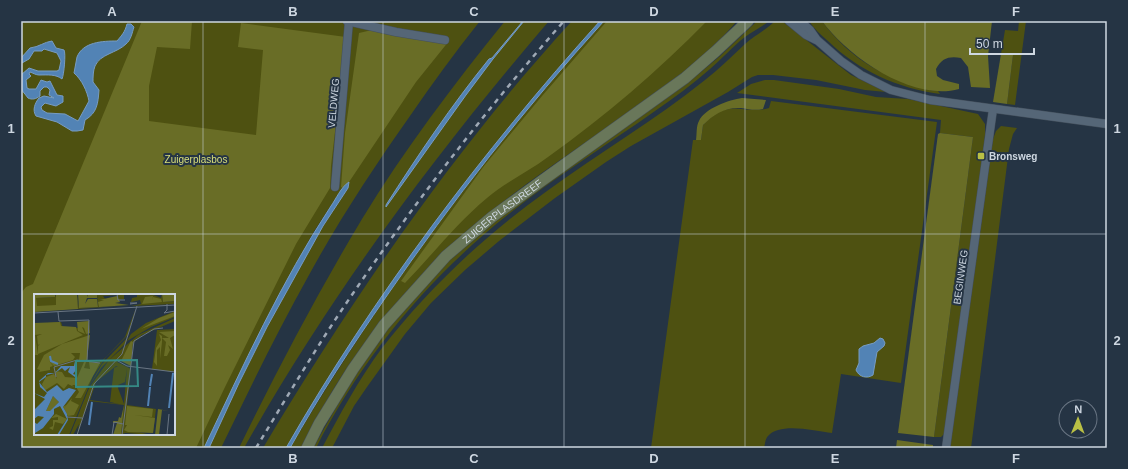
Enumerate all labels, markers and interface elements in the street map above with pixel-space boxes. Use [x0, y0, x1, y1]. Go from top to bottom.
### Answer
text: A [107, 4, 117, 19]
text: B [288, 4, 298, 19]
text: C [469, 4, 479, 19]
text: D [649, 4, 659, 19]
text: E [831, 4, 840, 19]
text: F [1012, 4, 1020, 19]
scale bar [970, 30, 1034, 56]
text: 50 m [976, 37, 1003, 51]
street label: VELDWEG [326, 77, 341, 128]
text: 1 [7, 121, 15, 136]
text: 1 [1113, 121, 1121, 136]
marker: Bronsweg [976, 151, 986, 161]
place label: Bronsweg [989, 151, 1037, 162]
park label: Zuigerplasbos [165, 154, 227, 165]
street label: ZUIGERPLASDREEF [461, 177, 544, 246]
street label: BEGINWEG [951, 249, 970, 305]
inset map [34, 294, 175, 435]
text: 2 [7, 333, 15, 348]
text: 2 [1113, 333, 1121, 348]
north arrow [1058, 399, 1098, 439]
text: N [1074, 403, 1082, 415]
text: A [107, 451, 117, 466]
text: B [288, 451, 298, 466]
text: C [469, 451, 479, 466]
text: D [649, 451, 659, 466]
text: E [831, 451, 840, 466]
text: F [1012, 451, 1020, 466]

